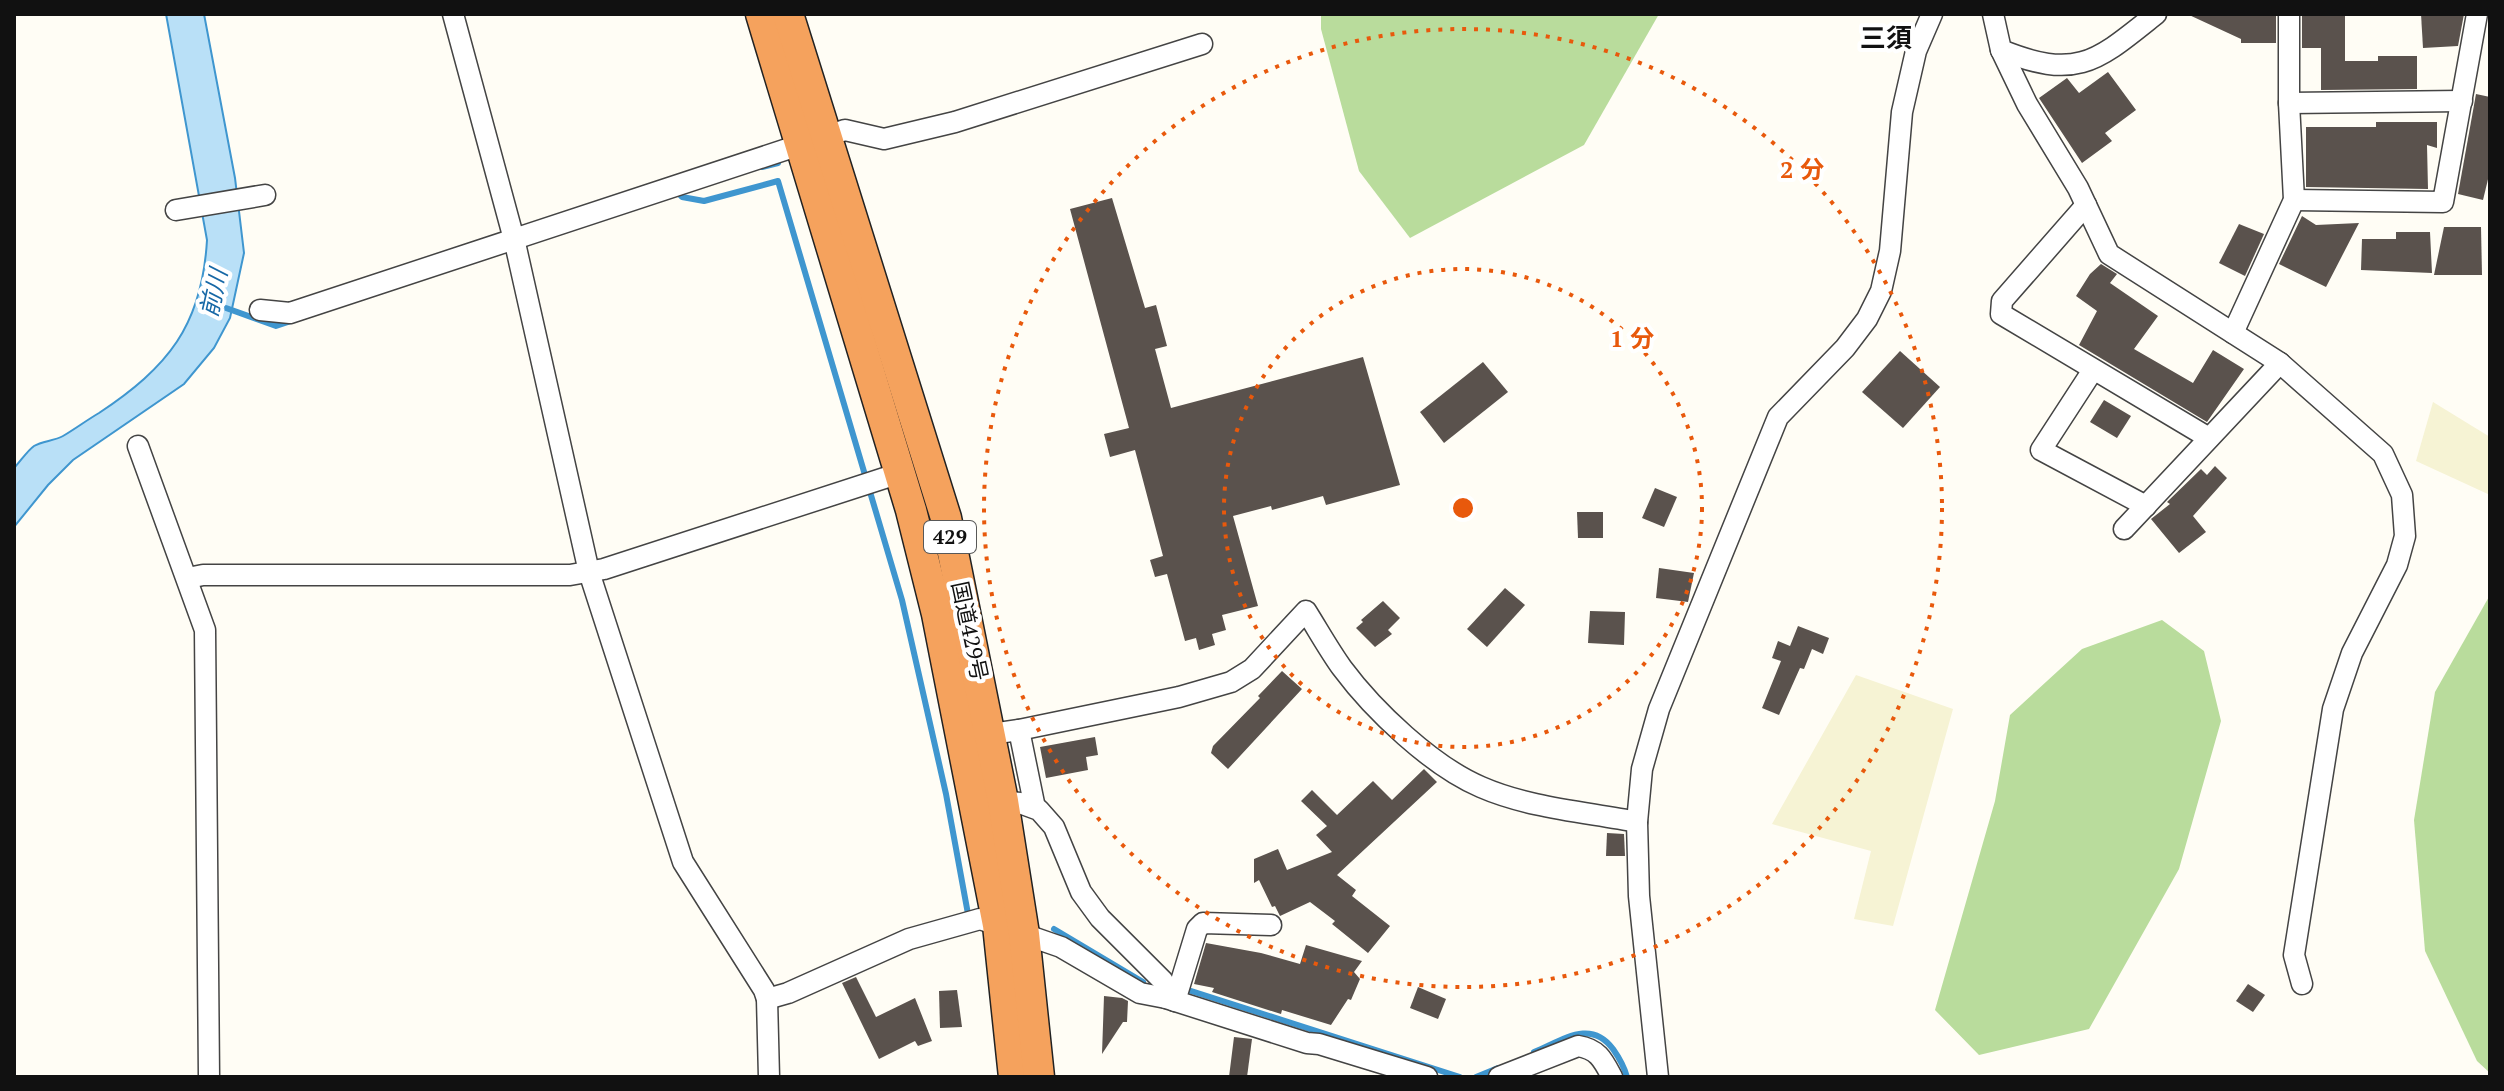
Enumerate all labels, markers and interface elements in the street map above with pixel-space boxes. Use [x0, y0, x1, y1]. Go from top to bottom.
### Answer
district label: 三須 [1860, 20, 1912, 54]
text: 2 分 [1780, 153, 1824, 185]
water label: 前川 [192, 263, 235, 320]
text: 1 分 [1610, 322, 1654, 354]
centre of rings [1449, 494, 1477, 522]
road number: 429 [924, 521, 976, 553]
street label: 国道429号 [946, 578, 995, 683]

